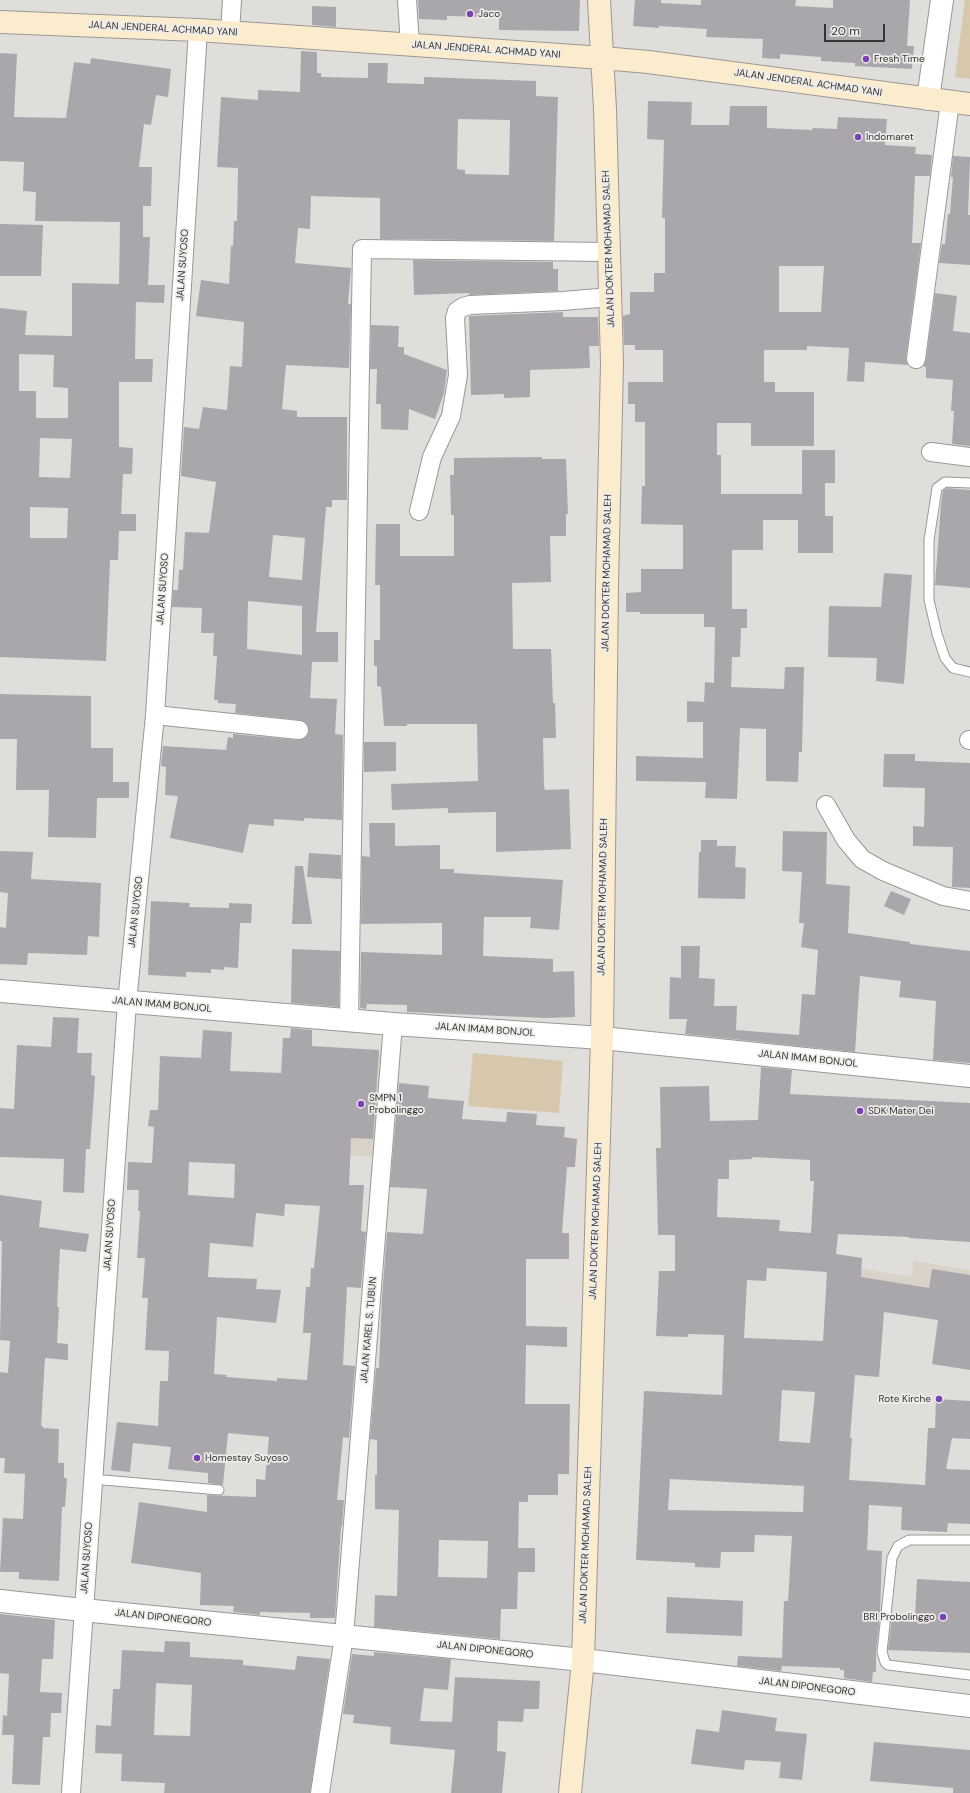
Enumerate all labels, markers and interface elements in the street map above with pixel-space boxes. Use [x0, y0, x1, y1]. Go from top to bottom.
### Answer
place label: Jaco [478, 8, 500, 20]
marker: Jaco [465, 9, 475, 19]
scale bar [826, 16, 887, 42]
street label: JALAN JENDERAL ACHMAD YANI [88, 19, 238, 39]
text: 20 m [831, 23, 860, 39]
street label: JALAN JENDERAL ACHMAD YANI [411, 39, 561, 61]
place label: Fresh Time [874, 53, 925, 65]
marker: Fresh Time [861, 54, 871, 64]
street label: JALAN JENDERAL ACHMAD YANI [733, 67, 883, 99]
place label: Indomaret [866, 131, 914, 143]
marker: Indomaret [853, 132, 863, 142]
street label: JALAN DOKTER MOHAMAD SALEH [600, 170, 618, 328]
street label: JALAN SUYOSO [175, 229, 191, 301]
street label: JALAN DOKTER MOHAMAD SALEH [600, 494, 614, 652]
street label: JALAN SUYOSO [155, 553, 171, 625]
street label: JALAN DOKTER MOHAMAD SALEH [596, 818, 610, 976]
street label: JALAN SUYOSO [126, 876, 146, 948]
street label: JALAN IMAM BONJOL [112, 995, 212, 1015]
street label: JALAN IMAM BONJOL [435, 1021, 535, 1039]
street label: JALAN IMAM BONJOL [758, 1048, 858, 1070]
place label: SMPN 1 Probolinggo [369, 1092, 424, 1116]
marker: SMPN 1 Probolinggo [356, 1099, 366, 1109]
place label: SDK Mater Dei [868, 1105, 934, 1117]
marker: SDK Mater Dei [855, 1106, 865, 1116]
street label: JALAN DOKTER MOHAMAD SALEH [587, 1142, 605, 1300]
street label: JALAN SUYOSO [102, 1199, 118, 1271]
street label: JALAN KAREL S. TUBUN [358, 1276, 380, 1384]
place label: Rote Kirche [879, 1393, 931, 1405]
marker: Rote Kirche [934, 1394, 944, 1404]
place label: Homestay Suyoso [205, 1452, 288, 1464]
marker: Homestay Suyoso [192, 1453, 202, 1463]
street label: JALAN DOKTER MOHAMAD SALEH [577, 1466, 595, 1624]
street label: JALAN SUYOSO [79, 1522, 95, 1594]
street label: JALAN DIPONEGORO [114, 1607, 212, 1629]
place label: BRI Probolinggo [863, 1611, 935, 1623]
marker: BRI Probolinggo [938, 1612, 948, 1622]
street label: JALAN DIPONEGORO [436, 1639, 534, 1661]
street label: JALAN DIPONEGORO [758, 1675, 856, 1699]

